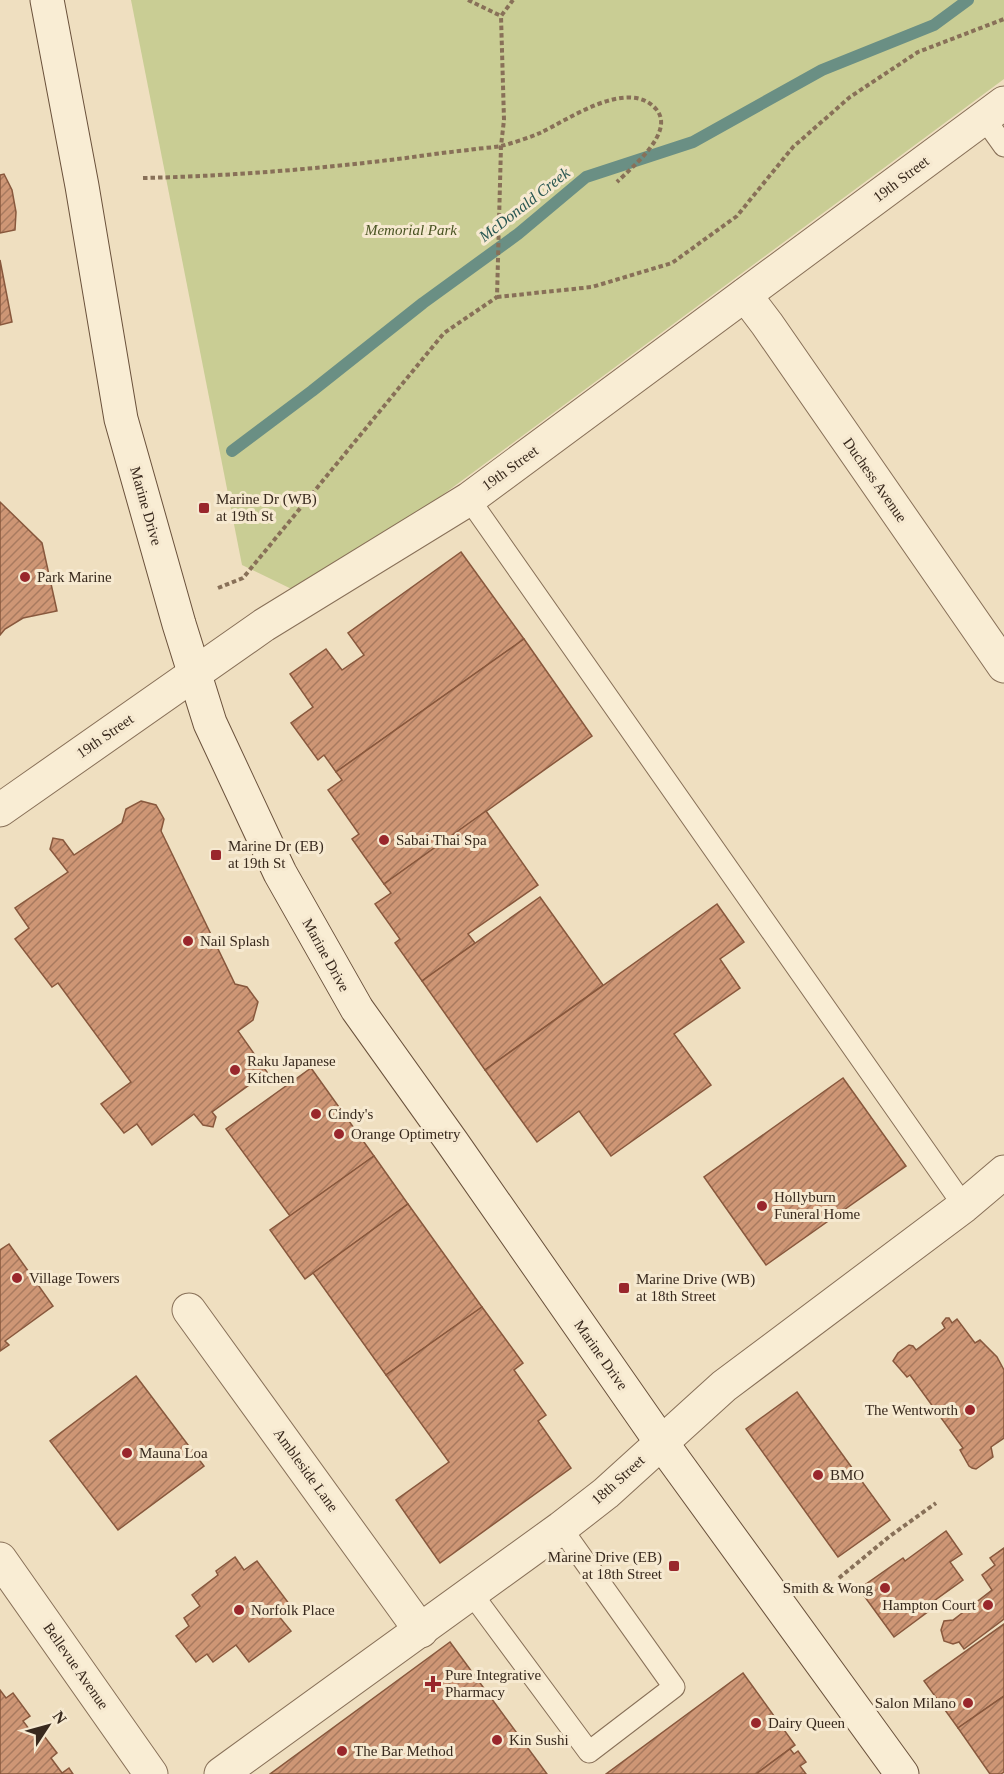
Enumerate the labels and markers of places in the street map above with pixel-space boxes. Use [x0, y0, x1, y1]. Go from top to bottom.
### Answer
place label: Marine Dr (WB) at 19th St [216, 491, 317, 524]
marker: Marine Dr (WB) at 19th St [197, 501, 211, 515]
place label: Park Marine [37, 569, 112, 585]
marker: Park Marine [18, 570, 32, 584]
place label: Sabai Thai Spa [396, 832, 487, 848]
marker: Sabai Thai Spa [377, 833, 391, 847]
place label: Marine Dr (EB) at 19th St [228, 838, 324, 871]
marker: Marine Dr (EB) at 19th St [209, 848, 223, 862]
place label: Nail Splash [200, 933, 270, 949]
marker: Nail Splash [181, 934, 195, 948]
place label: Raku Japanese Kitchen [247, 1053, 336, 1086]
marker: Raku Japanese Kitchen [228, 1063, 242, 1077]
place label: Cindy's [328, 1106, 373, 1122]
marker: Cindy's [309, 1107, 323, 1121]
place label: Orange Optimetry [351, 1126, 461, 1142]
marker: Orange Optimetry [332, 1127, 346, 1141]
place label: Hollyburn Funeral Home [774, 1189, 861, 1222]
marker: Hollyburn Funeral Home [755, 1199, 769, 1213]
place label: Village Towers [29, 1270, 120, 1286]
marker: Village Towers [10, 1271, 24, 1285]
place label: Marine Drive (WB) at 18th Street [636, 1271, 755, 1304]
marker: Marine Drive (WB) at 18th Street [617, 1281, 631, 1295]
place label: The Wentworth [865, 1402, 958, 1418]
marker: The Wentworth [963, 1403, 977, 1417]
place label: Mauna Loa [139, 1445, 208, 1461]
marker: Mauna Loa [120, 1446, 134, 1460]
place label: BMO [830, 1467, 864, 1483]
marker: BMO [811, 1468, 825, 1482]
place label: Marine Drive (EB) at 18th Street [548, 1549, 663, 1582]
marker: Marine Drive (EB) at 18th Street [667, 1559, 681, 1573]
place label: Smith & Wong [783, 1580, 873, 1596]
marker: Smith & Wong [878, 1581, 892, 1595]
place label: Hampton Court [882, 1597, 977, 1613]
marker: Hampton Court [981, 1598, 995, 1612]
place label: Norfolk Place [251, 1602, 335, 1618]
marker: Norfolk Place [232, 1603, 246, 1617]
place label: Pure Integrative Pharmacy [445, 1667, 542, 1700]
marker: Pure Integrative Pharmacy [426, 1677, 440, 1691]
place label: Salon Milano [875, 1695, 956, 1711]
marker: Salon Milano [961, 1696, 975, 1710]
place label: Dairy Queen [768, 1715, 846, 1731]
marker: Dairy Queen [749, 1716, 763, 1730]
place label: Kin Sushi [509, 1732, 569, 1748]
marker: Kin Sushi [490, 1733, 504, 1747]
place label: The Bar Method [354, 1743, 454, 1759]
marker: The Bar Method [335, 1744, 349, 1758]

